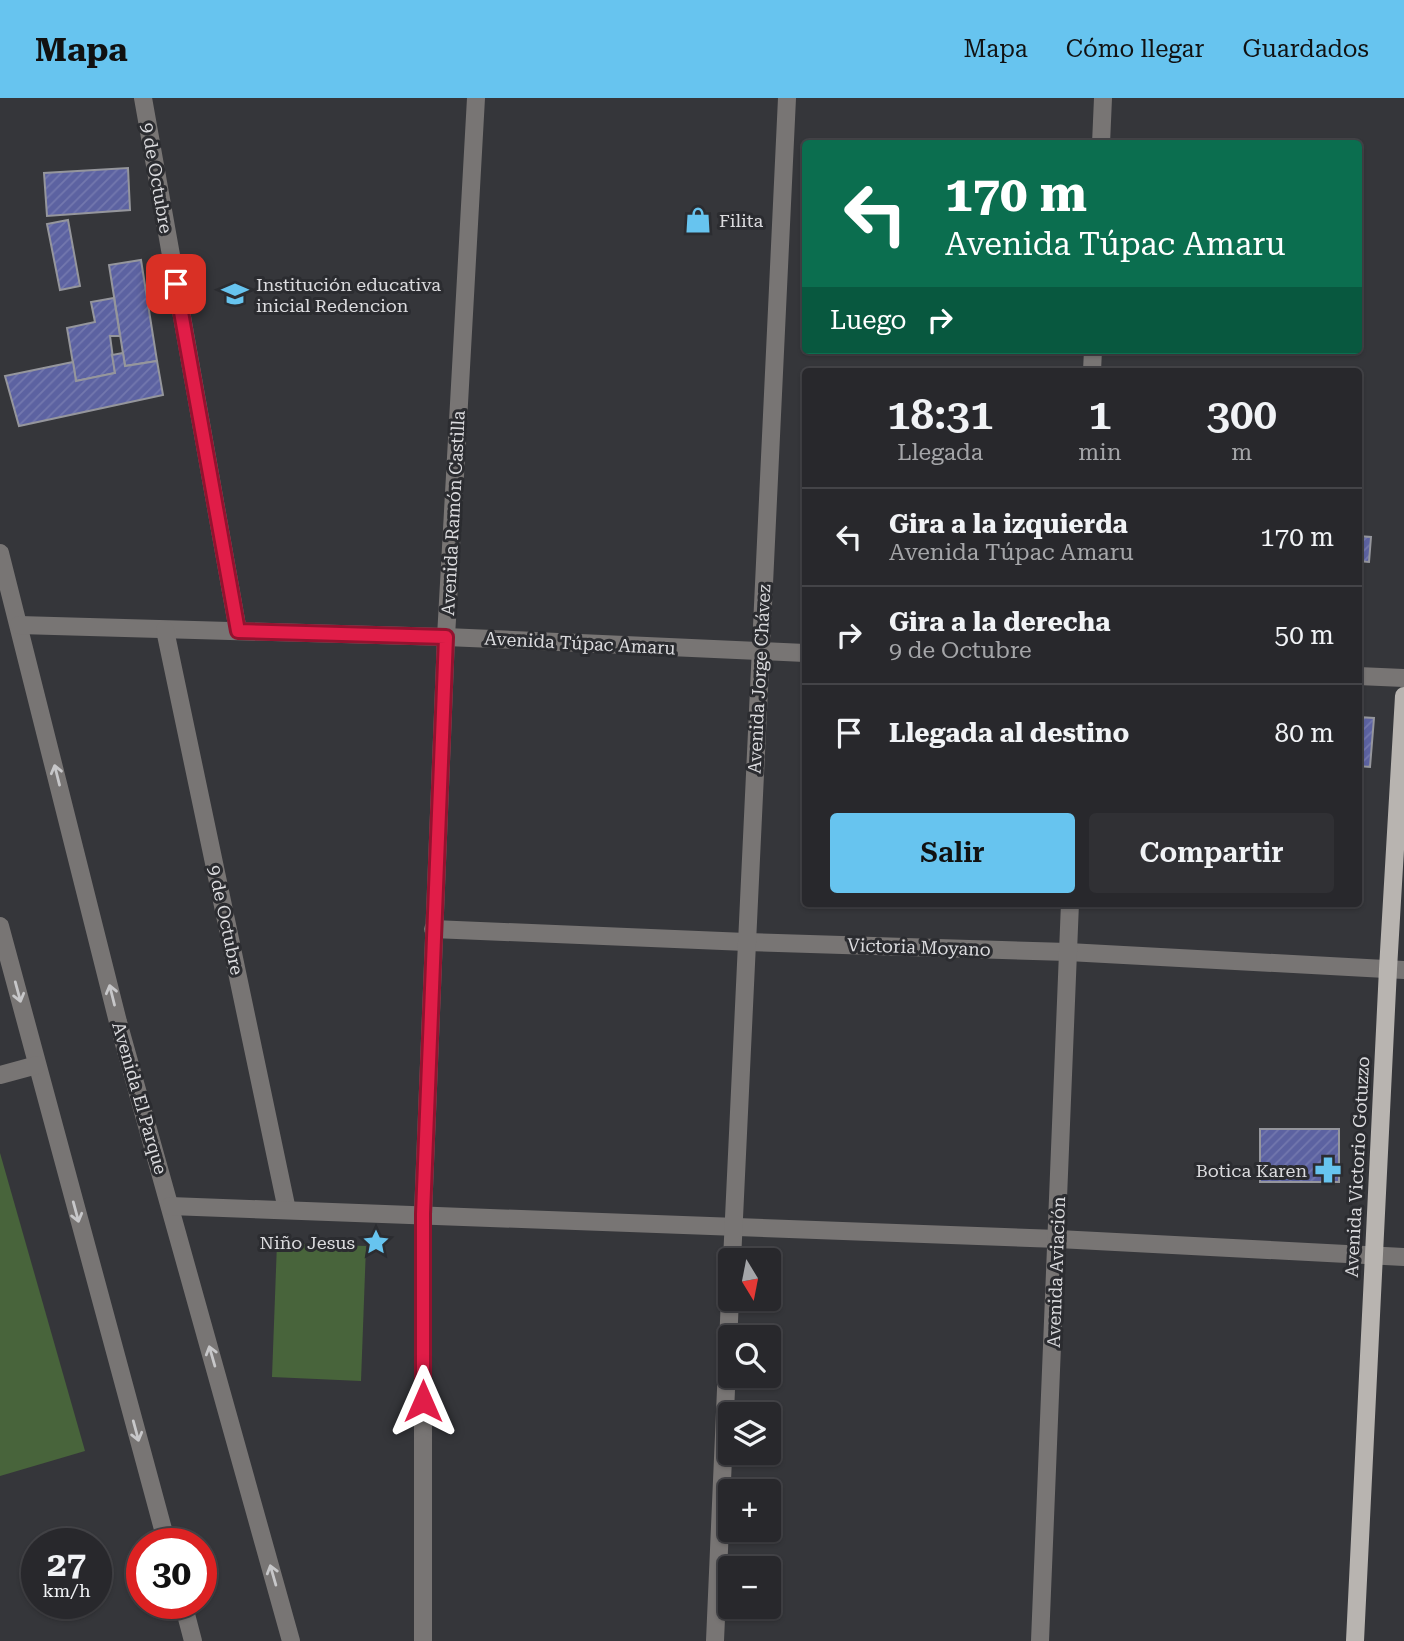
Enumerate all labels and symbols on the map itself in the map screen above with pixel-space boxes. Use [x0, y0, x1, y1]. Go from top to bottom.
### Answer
street label: 9 de Octubre [137, 121, 177, 235]
shop icon: Filita [683, 205, 713, 235]
place label: Filita [719, 210, 763, 231]
pin [146, 254, 206, 314]
place label: Institución educativa inicial Redencion [256, 274, 441, 316]
school or university icon: Institución educativa inicial Redencion [220, 279, 250, 309]
street label: Avenida Ramón Castilla [437, 410, 469, 616]
street label: Avenida Jorge Chávez [744, 583, 774, 774]
street label: Avenida Túpac Amaru [484, 628, 676, 658]
one-way arrow [50, 764, 63, 786]
street label: 9 de Octubre [204, 863, 248, 977]
street label: Victoria Moyano [847, 934, 991, 960]
one-way arrow [12, 980, 25, 1003]
one-way arrow [105, 984, 118, 1007]
street label: Avenida El Parque [108, 1019, 172, 1177]
street label: Avenida Victorio Gotuzzo [1341, 1056, 1373, 1278]
pharmacy icon: Botica Karen [1313, 1155, 1343, 1185]
place label: Botica Karen [1196, 1160, 1307, 1181]
street label: Avenida Aviación [1043, 1196, 1069, 1348]
one-way arrow [71, 1200, 84, 1222]
place icon: Niño Jesus [361, 1227, 391, 1257]
place label: Niño Jesus [260, 1232, 355, 1253]
north arrow [718, 1248, 780, 1311]
one-way arrow [205, 1345, 218, 1368]
position arrow [386, 1364, 460, 1438]
one-way arrow [130, 1419, 143, 1442]
speed limit sign: 30 [126, 1528, 217, 1619]
one-way arrow [266, 1564, 279, 1587]

